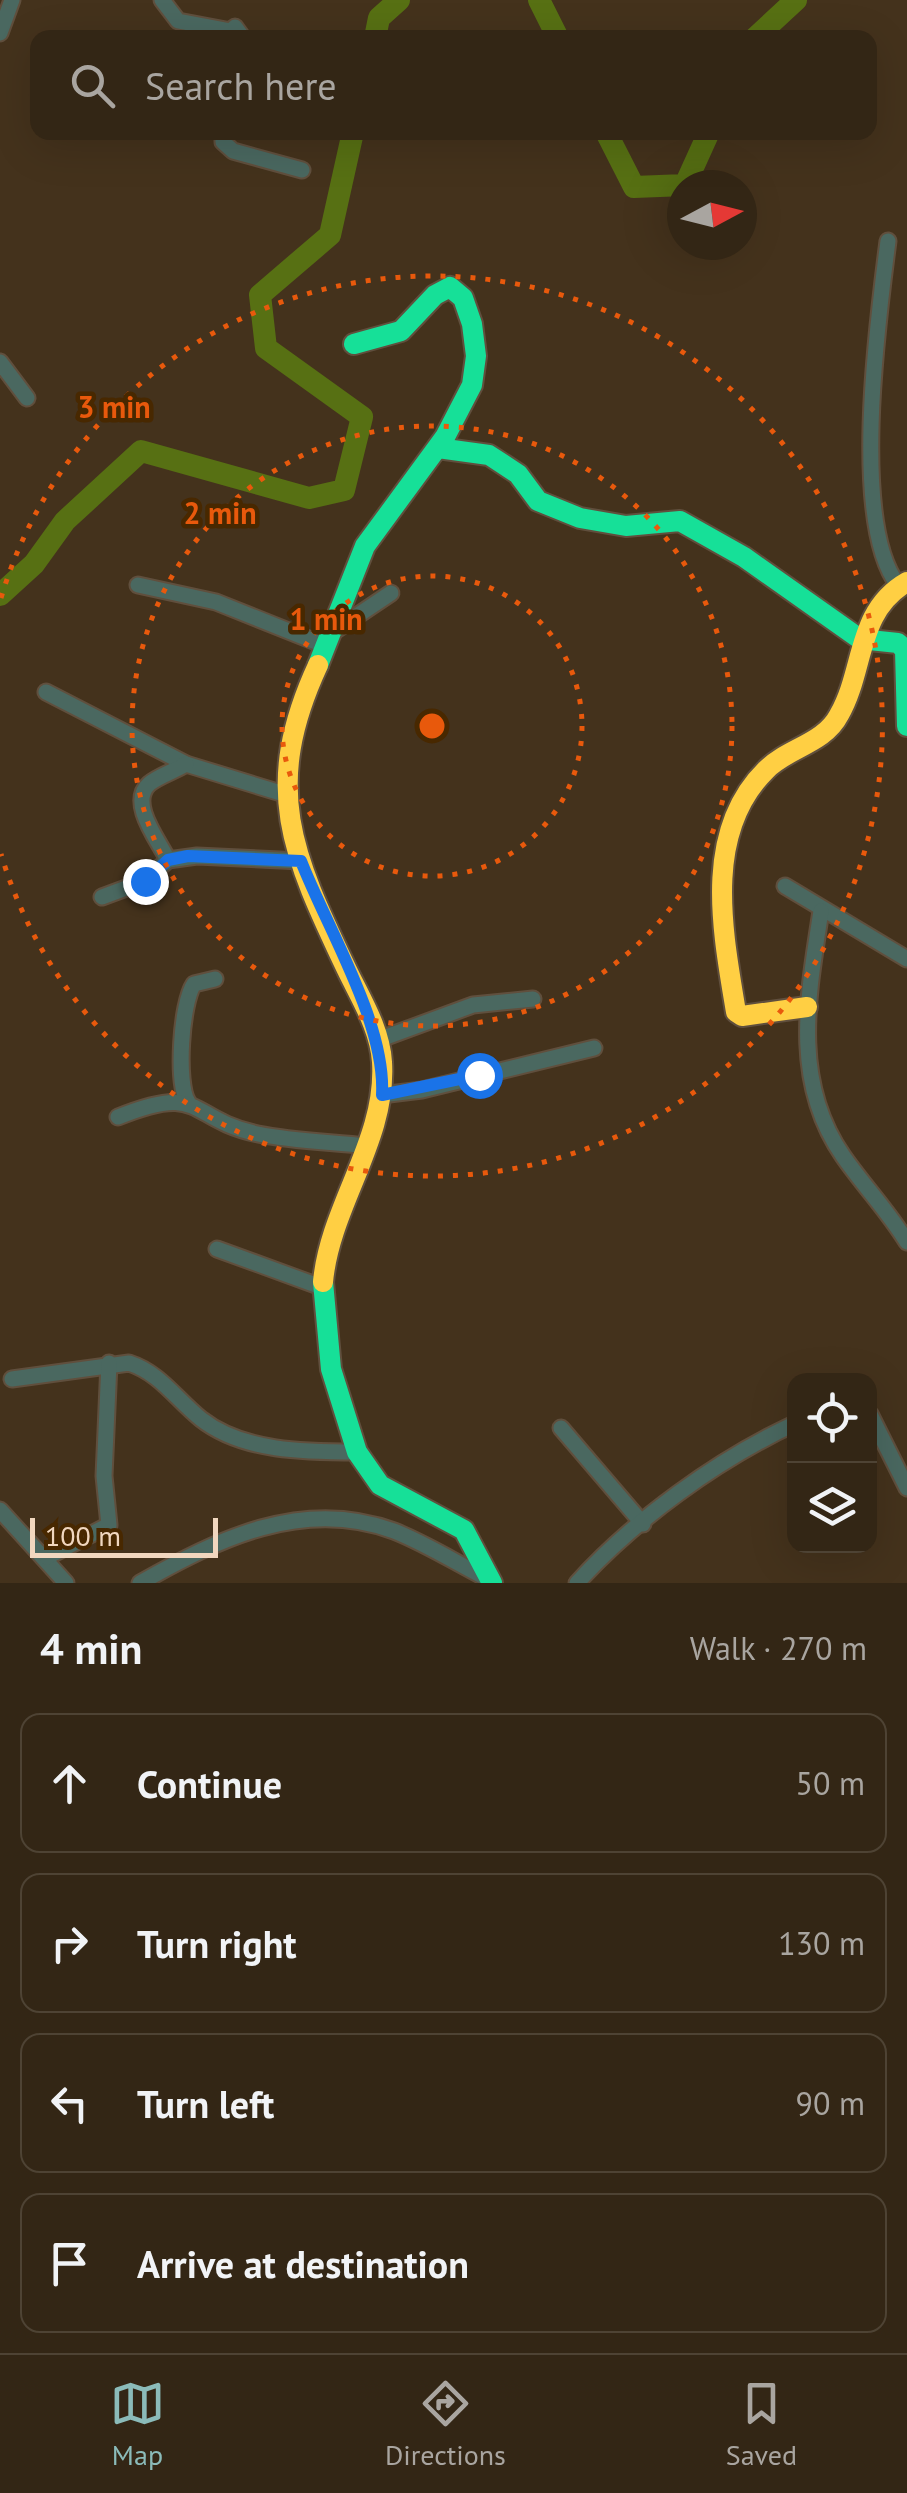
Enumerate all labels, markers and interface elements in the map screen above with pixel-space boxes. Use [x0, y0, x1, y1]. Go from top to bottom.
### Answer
search box [30, 30, 877, 140]
icon: search [65, 58, 120, 113]
text: Search here [145, 61, 337, 110]
north arrow [667, 170, 757, 260]
text: 3 min [77, 387, 151, 426]
text: 2 min [183, 493, 257, 532]
text: 1 min [289, 599, 363, 638]
centre of rings [414, 708, 450, 744]
route end [123, 859, 169, 905]
route start [457, 1053, 503, 1099]
map controls [787, 1373, 877, 1553]
button: locate [787, 1373, 877, 1463]
button: layers [787, 1463, 877, 1553]
scale bar [30, 1513, 218, 1558]
text: 100 m [45, 1517, 121, 1554]
text: 4 min [40, 1621, 142, 1676]
text: Walk · 270 m [690, 1627, 867, 1669]
icon: ahead [42, 1756, 97, 1811]
text: Continue [137, 1759, 282, 1808]
text: 50 m [796, 1762, 865, 1804]
icon: right [42, 1916, 97, 1971]
text: Turn right [137, 1919, 297, 1968]
text: 130 m [778, 1922, 865, 1964]
icon: left [42, 2076, 97, 2131]
text: Turn left [137, 2079, 274, 2128]
text: 90 m [796, 2082, 865, 2124]
icon: arrive [42, 2236, 97, 2291]
text: Arrive at destination [137, 2239, 469, 2288]
tab: Map [110, 2376, 165, 2473]
tab: Directions [385, 2376, 506, 2473]
tab: Saved [726, 2376, 797, 2473]

